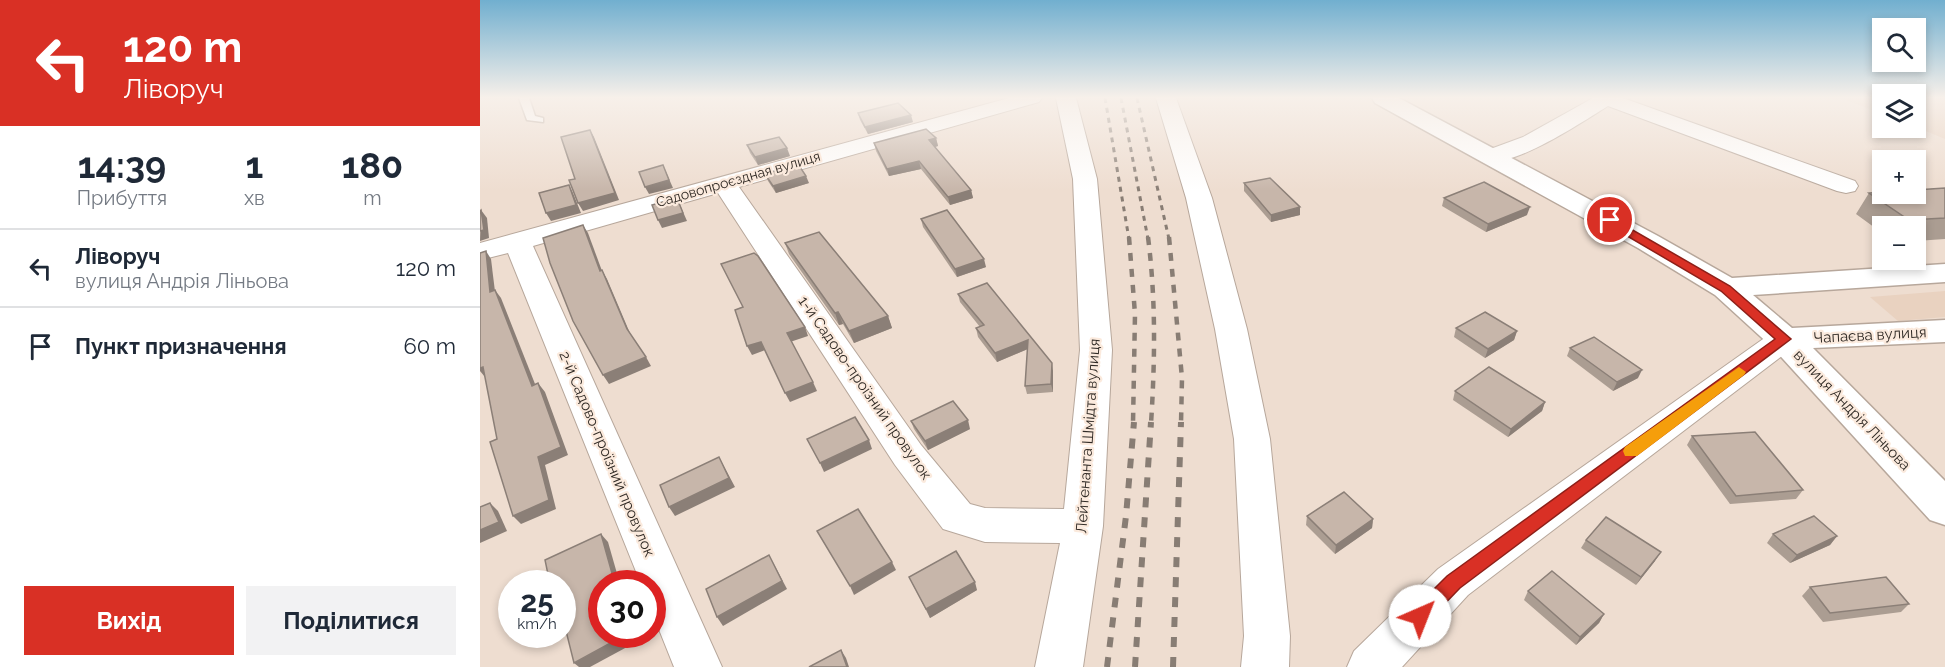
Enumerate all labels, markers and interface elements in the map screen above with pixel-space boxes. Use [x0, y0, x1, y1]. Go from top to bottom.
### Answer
map controls [1872, 18, 1926, 270]
button: search [1872, 18, 1926, 72]
text: 120 m [123, 23, 242, 72]
icon: left [24, 24, 102, 102]
text: Ліворуч [123, 73, 224, 104]
button: layers [1872, 84, 1926, 138]
text: 14:39 [78, 144, 166, 186]
text: 1 [245, 144, 263, 186]
text: 180 [342, 144, 403, 186]
street label: Садовопроєздная вулиця [654, 148, 822, 210]
button: + [1872, 150, 1926, 204]
text: Прибуття [77, 186, 167, 210]
text: хв [244, 186, 265, 210]
text: m [363, 186, 382, 210]
pin [1584, 194, 1635, 245]
icon: arrive [1593, 203, 1626, 236]
button: − [1872, 216, 1926, 270]
text: Ліворуч [75, 243, 160, 269]
icon: left [24, 252, 57, 285]
text: 120 m [396, 255, 456, 281]
text: вулиця Андрія Ліньова [75, 269, 289, 293]
street label: 1-й Садово-проїзний провулок [795, 293, 936, 483]
street label: Чапаєва вулиця [1813, 323, 1927, 347]
icon: arrive [24, 330, 57, 363]
text: Пункт призначення [75, 333, 287, 359]
text: 60 m [403, 333, 456, 359]
street label: Лейтенанта Шмідта вулиця [1072, 338, 1104, 534]
street label: вулиця Андрія Ліньова [1790, 346, 1914, 474]
street label: 2-й Садово-проїзний провулок [555, 348, 659, 560]
speed limit sign: 30 [588, 570, 666, 648]
text: 25 [520, 584, 554, 619]
position arrow [1388, 584, 1452, 648]
button: Вихід [24, 586, 234, 655]
button: Поділитися [246, 586, 456, 655]
text: km/h [517, 615, 557, 633]

